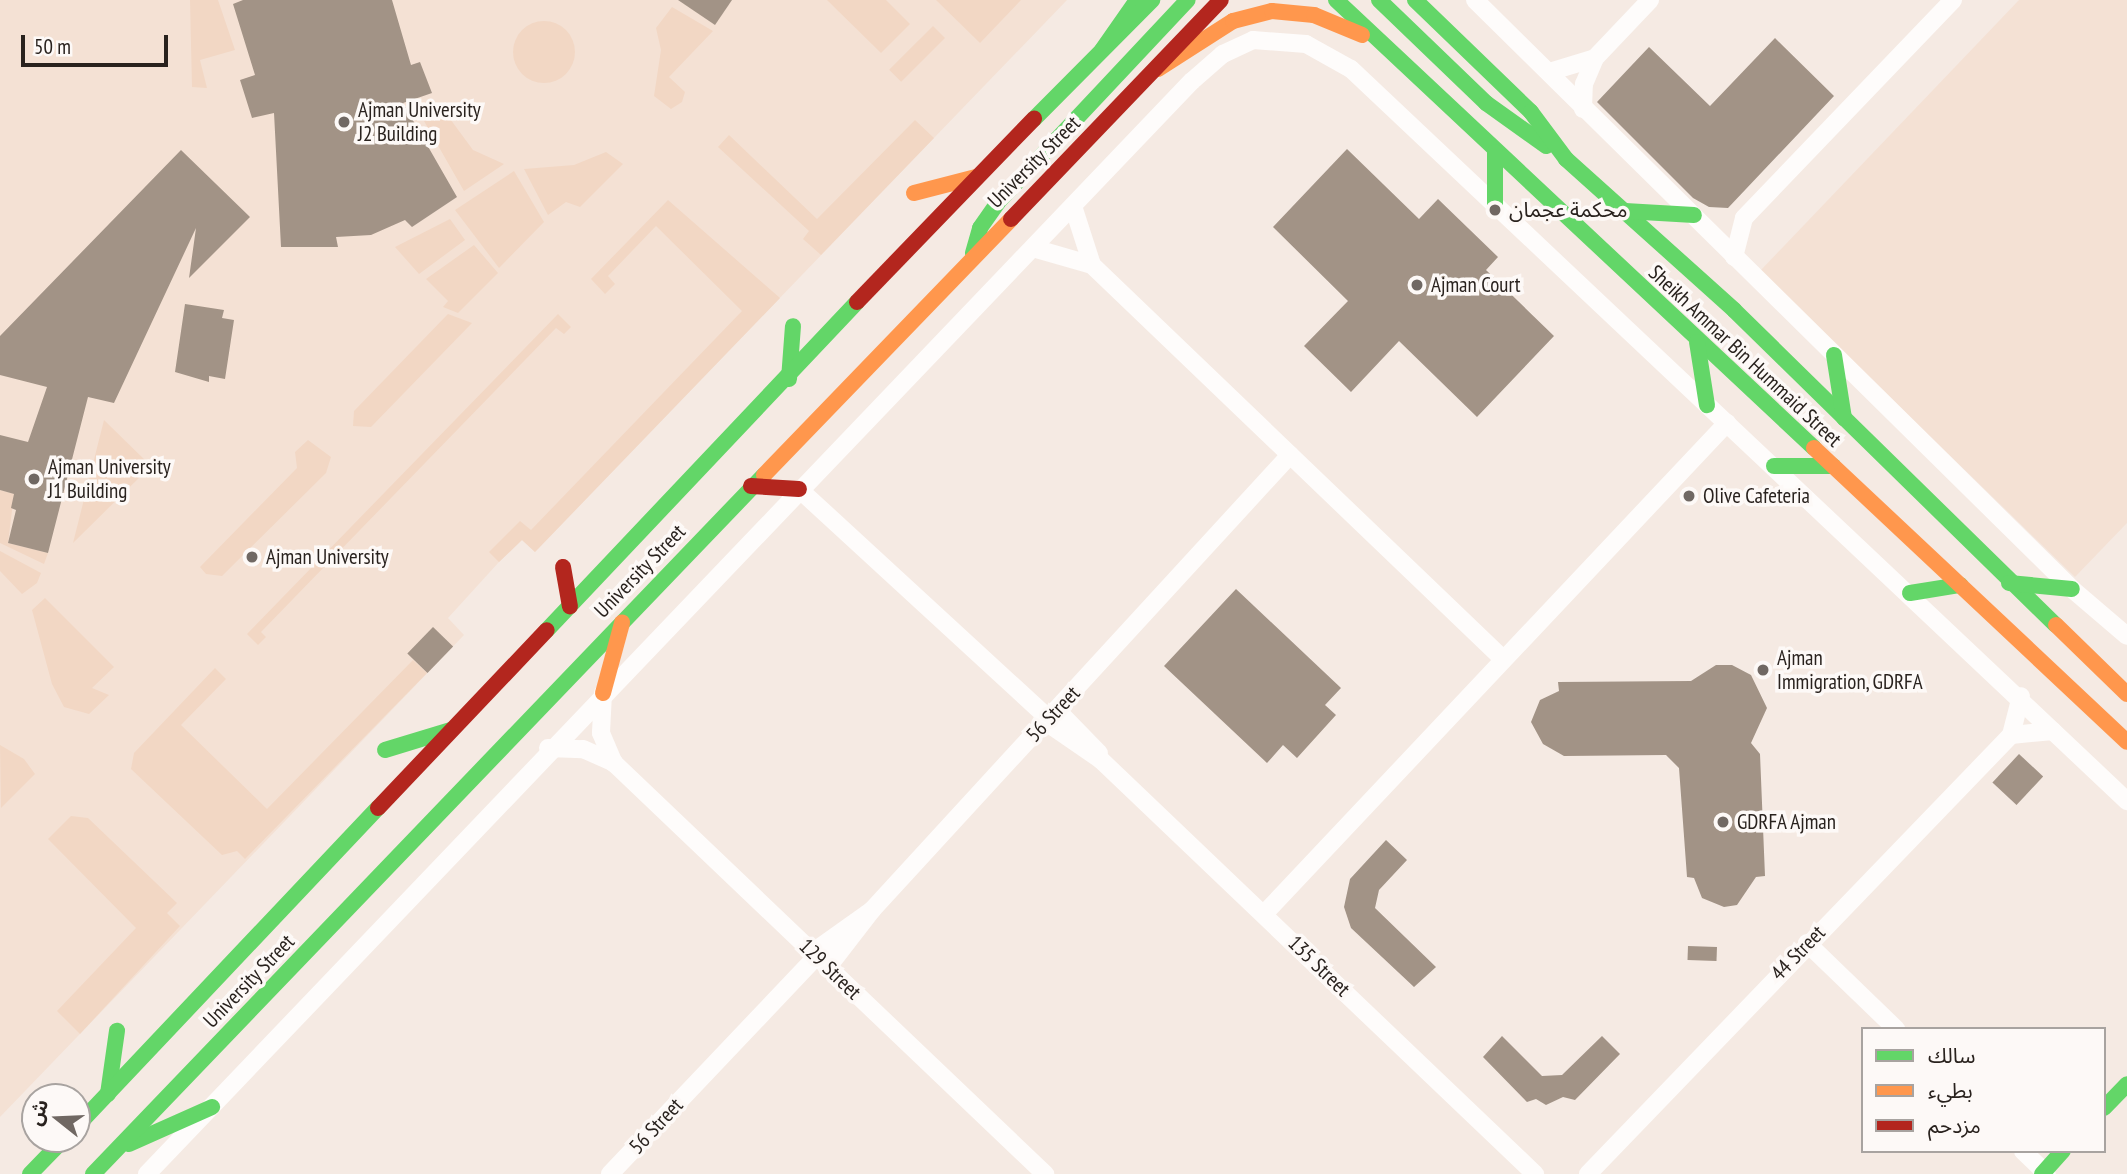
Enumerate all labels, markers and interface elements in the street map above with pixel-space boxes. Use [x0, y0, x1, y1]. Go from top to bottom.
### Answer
scale bar [24, 21, 172, 65]
text: 50 m [34, 33, 71, 60]
place label: Ajman University J2 Building [358, 97, 481, 147]
street label: University Street [983, 111, 1085, 213]
marker: Ajman University J2 Building [336, 114, 352, 130]
place label: محكمة عجمان [1509, 197, 1627, 223]
marker: محكمة عجمان [1487, 202, 1503, 218]
street label: Sheikh Ammar Bin Hummaid Street [1643, 260, 1847, 452]
place label: Ajman Court [1431, 272, 1520, 298]
marker: Ajman Court [1409, 277, 1425, 293]
place label: Ajman University J1 Building [48, 454, 171, 504]
marker: Ajman University J1 Building [26, 471, 42, 487]
place label: Olive Cafeteria [1703, 483, 1810, 509]
marker: Olive Cafeteria [1681, 488, 1697, 504]
street label: University Street [589, 519, 691, 623]
place label: Ajman University [266, 544, 389, 570]
marker: Ajman University [244, 549, 260, 565]
place label: Ajman Immigration, GDRFA [1777, 645, 1924, 695]
marker: Ajman Immigration, GDRFA [1755, 662, 1771, 678]
street label: 56 Street [1021, 681, 1085, 747]
place label: GDRFA Ajman [1737, 809, 1837, 835]
marker: GDRFA Ajman [1715, 814, 1731, 830]
street label: 44 Street [1766, 920, 1830, 986]
street label: University Street [198, 929, 300, 1033]
street label: 135 Street [1283, 930, 1355, 1002]
street label: 129 Street [794, 933, 866, 1005]
legend [1861, 1027, 2106, 1153]
text: سالك [1928, 1042, 1975, 1069]
text: بطيء [1928, 1077, 1973, 1104]
north arrow [21, 1083, 91, 1153]
street label: 56 Street [624, 1093, 688, 1159]
text: ش [22, 1096, 53, 1128]
text: مزدحم [1928, 1112, 1981, 1139]

